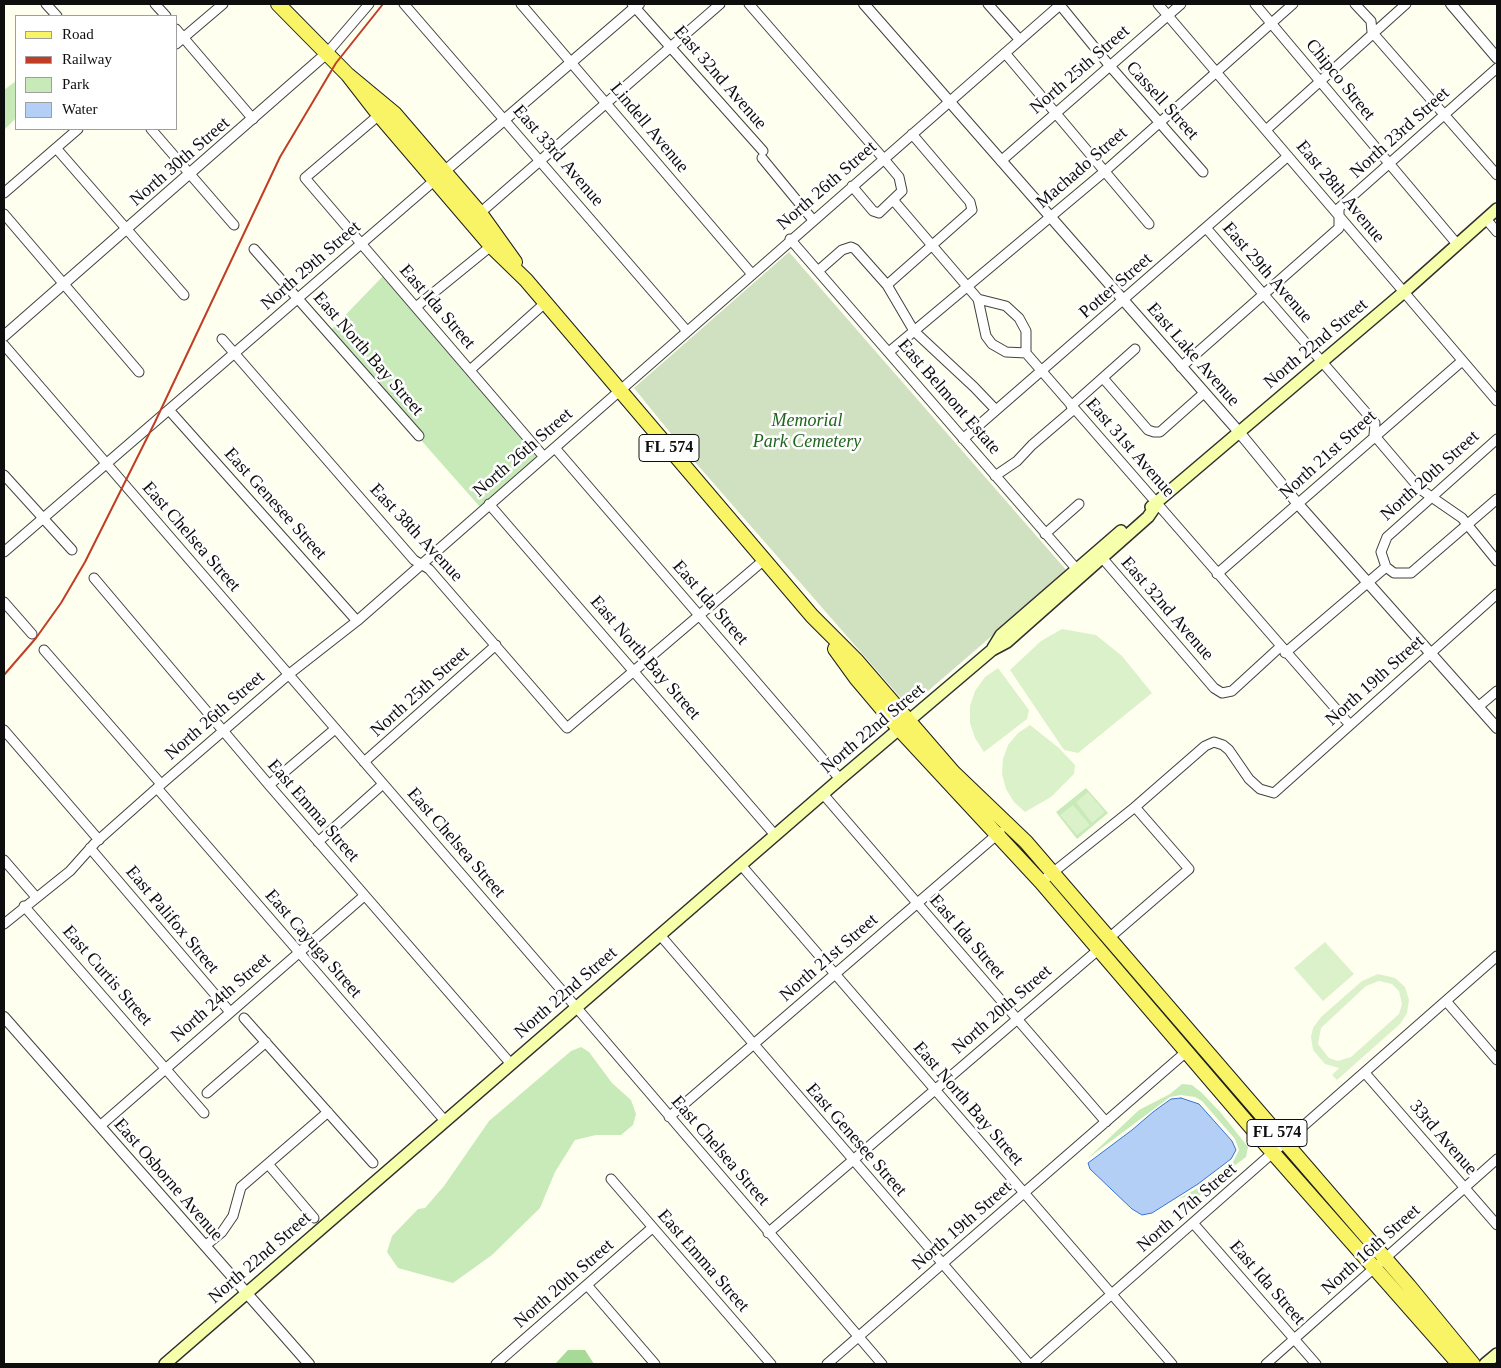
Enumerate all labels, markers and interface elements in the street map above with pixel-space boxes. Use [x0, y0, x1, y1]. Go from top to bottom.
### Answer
legend [15, 15, 178, 130]
street label: North 25th Street [1026, 21, 1134, 119]
street label: East 32nd Avenue [669, 22, 771, 134]
text: Road [62, 26, 94, 42]
street label: Chipco Street [1301, 35, 1379, 125]
text: Railway [62, 51, 112, 67]
street label: Cassell Street [1121, 57, 1203, 145]
text: Park [62, 76, 90, 92]
street label: Lindell Avenue [605, 78, 693, 178]
street label: North 23rd Street [1346, 83, 1454, 183]
text: Water [62, 101, 97, 117]
street label: East 33rd Avenue [508, 101, 608, 211]
street label: North 30th Street [126, 113, 234, 211]
street label: Machado Street [1032, 123, 1132, 213]
street label: North 26th Street [773, 137, 881, 235]
street label: East 28th Avenue [1291, 137, 1389, 247]
street label: North 29th Street [257, 217, 365, 315]
street label: East 29th Avenue [1217, 218, 1317, 328]
street label: Potter Street [1075, 248, 1157, 324]
street label: East Ida Street [394, 260, 480, 354]
street label: East North Bay Street [308, 287, 428, 421]
street label: North 22nd Street [1260, 294, 1372, 394]
street label: East Lake Avenue [1142, 299, 1244, 411]
street label: East Belmont Estate [893, 335, 1005, 459]
street label: East 31st Avenue [1081, 394, 1179, 502]
street label: North 26th Street [469, 404, 577, 502]
street label: North 21st Street [1275, 406, 1381, 504]
park label: Memorial Park Cemetery [753, 410, 861, 452]
street label: North 20th Street [1376, 426, 1484, 526]
road number: FL 574 [639, 434, 699, 462]
street label: East Genesee Street [219, 444, 331, 564]
street label: East Chelsea Street [137, 477, 245, 597]
street label: East 38th Avenue [365, 479, 467, 587]
street label: East 32nd Avenue [1116, 553, 1218, 665]
street label: East Ida Street [667, 556, 753, 650]
street label: East North Bay Street [585, 591, 705, 725]
street label: North 19th Street [1321, 631, 1429, 731]
street label: North 25th Street [366, 642, 474, 742]
street label: North 26th Street [161, 667, 269, 765]
street label: North 22nd Street [817, 679, 929, 779]
street label: East Emma Street [263, 755, 363, 867]
street label: East Chelsea Street [402, 783, 510, 903]
street label: East Palifox Street [121, 862, 223, 978]
street label: East Cayuga Street [260, 885, 366, 1003]
street label: East Ida Street [924, 890, 1010, 984]
street label: North 21st Street [776, 910, 882, 1006]
street label: East Curtis Street [58, 921, 156, 1031]
street label: North 22nd Street [510, 943, 622, 1043]
street label: North 24th Street [167, 949, 275, 1047]
street label: North 20th Street [948, 961, 1056, 1059]
street label: East North Bay Street [908, 1037, 1028, 1171]
street label: East Genesee Street [801, 1079, 911, 1201]
street label: East Chelsea Street [666, 1091, 774, 1211]
street label: 33rd Avenue [1405, 1096, 1481, 1180]
street label: East Osborne Avenue [109, 1114, 227, 1246]
road number: FL 574 [1247, 1120, 1307, 1146]
street label: North 17th Street [1133, 1159, 1241, 1257]
street label: North 19th Street [908, 1177, 1016, 1275]
street label: North 16th Street [1317, 1200, 1425, 1300]
street label: East Emma Street [653, 1205, 753, 1317]
street label: North 22nd Street [204, 1208, 316, 1308]
street label: North 20th Street [510, 1235, 618, 1333]
street label: East Ida Street [1224, 1236, 1310, 1330]

